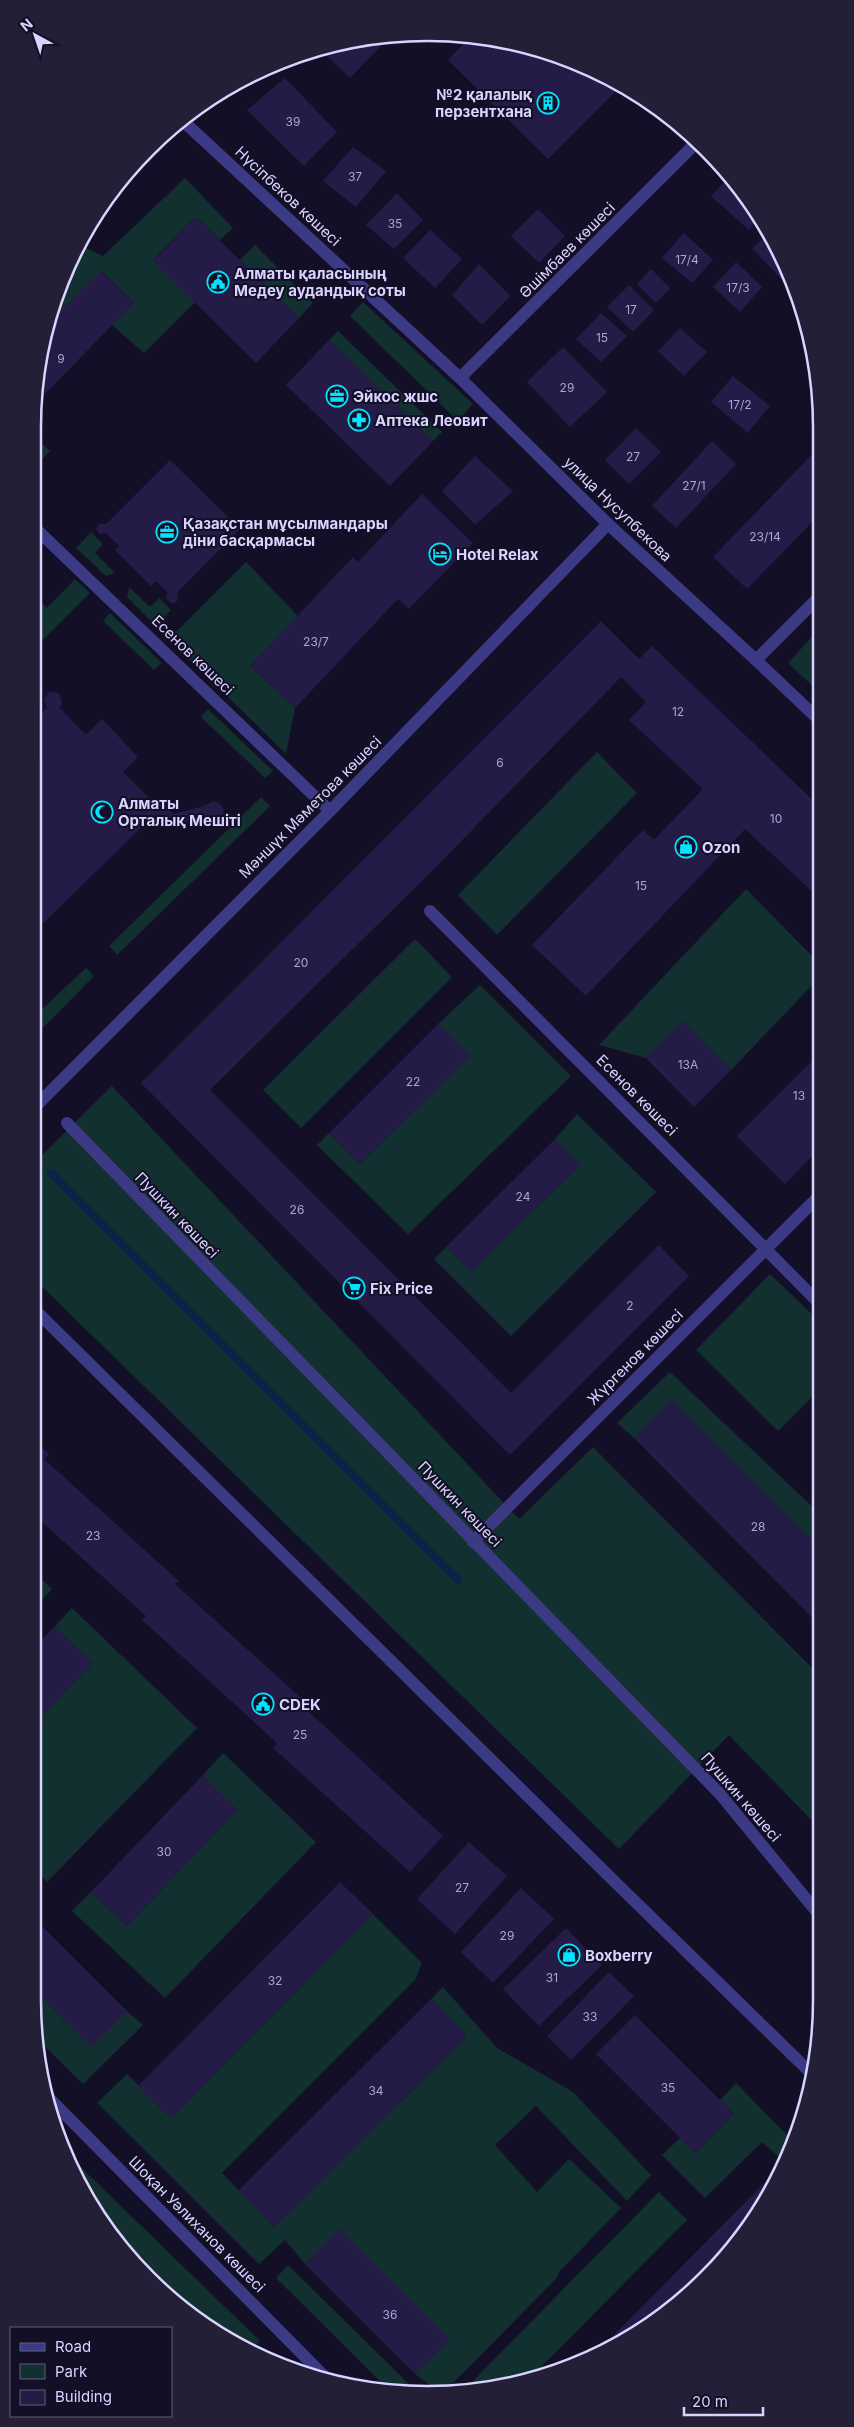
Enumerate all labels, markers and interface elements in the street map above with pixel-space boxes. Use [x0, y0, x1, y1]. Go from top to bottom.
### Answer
north arrow [10, 10, 60, 60]
text: N [17, 15, 36, 35]
place label: №2 қалалық перзентхана [435, 85, 533, 121]
building icon: №2 қалалық перзентхана [536, 91, 560, 115]
house number: 39 [286, 114, 300, 129]
street label: Нүсіпбеков көшесі [231, 142, 345, 250]
house number: 37 [348, 169, 362, 184]
street label: Әшімбаев көшесі [515, 198, 619, 302]
house number: 35 [388, 216, 402, 231]
house number: 17/4 [675, 252, 699, 267]
place label: Алматы қаласының Медеу аудандық соты [234, 264, 406, 300]
public building icon: Алматы қаласының Медеу аудандық соты [206, 270, 230, 294]
house number: 17/3 [726, 280, 750, 295]
house number: 17 [625, 302, 637, 317]
house number: 15 [596, 330, 608, 345]
house number: 9 [57, 351, 65, 366]
house number: 29 [560, 380, 574, 395]
office icon: Эйкос жшс [325, 384, 349, 408]
place label: Эйкос жшс [353, 387, 438, 406]
house number: 17/2 [728, 397, 752, 412]
pharmacy icon: Аптека Леовит [347, 408, 371, 432]
place label: Аптека Леовит [375, 411, 488, 430]
house number: 27 [626, 449, 640, 464]
street label: улица Нусупбекова [560, 452, 676, 566]
house number: 27/1 [682, 478, 706, 493]
place label: Қазақстан мұсылмандары діни басқармасы [183, 514, 388, 550]
office icon: Қазақстан мұсылмандары діни басқармасы [155, 520, 179, 544]
house number: 23/14 [749, 529, 781, 544]
hotel icon: Hotel Relax [428, 542, 452, 566]
place label: Hotel Relax [456, 545, 539, 564]
street label: Есенов көшесі [148, 611, 238, 699]
house number: 23/7 [303, 634, 329, 649]
house number: 12 [672, 704, 684, 719]
street label: Мәншүк Мәметова көшесі [235, 732, 385, 882]
house number: 6 [496, 755, 504, 770]
place label: Алматы Орталық Мешіті [118, 794, 241, 830]
mosque icon: Алматы Орталық Мешіті [90, 800, 114, 824]
house number: 10 [770, 811, 782, 826]
shop icon: Ozon [674, 835, 698, 859]
place label: Ozon [702, 838, 740, 857]
house number: 15 [635, 878, 647, 893]
house number: 20 [294, 955, 308, 970]
street label: Есенов көшесі [592, 1050, 682, 1140]
house number: 13А [678, 1057, 698, 1072]
house number: 22 [406, 1074, 420, 1089]
house number: 13 [793, 1088, 805, 1103]
street label: Пушкин көшесі [131, 1168, 223, 1262]
house number: 24 [516, 1189, 531, 1204]
house number: 26 [290, 1202, 304, 1217]
supermarket icon: Fix Price [342, 1276, 366, 1300]
place label: Fix Price [370, 1279, 433, 1298]
house number: 2 [626, 1298, 634, 1313]
street label: Жүргенов көшесі [583, 1305, 687, 1409]
street label: Пушкин көшесі [414, 1457, 506, 1551]
house number: 28 [751, 1519, 765, 1534]
house number: 23 [86, 1528, 100, 1543]
public building icon: CDEK [251, 1692, 275, 1716]
place label: CDEK [279, 1695, 321, 1714]
house number: 25 [293, 1727, 307, 1742]
street label: Пушкин көшесі [697, 1748, 785, 1846]
house number: 30 [157, 1844, 171, 1859]
house number: 27 [455, 1880, 469, 1895]
house number: 29 [500, 1928, 514, 1943]
shop icon: Boxberry [557, 1943, 581, 1967]
place label: Boxberry [585, 1946, 653, 1965]
house number: 31 [546, 1970, 558, 1985]
house number: 32 [268, 1973, 282, 1988]
house number: 33 [583, 2009, 597, 2024]
house number: 35 [661, 2080, 675, 2095]
house number: 34 [368, 2083, 384, 2098]
street label: Шоқан Уәлиханов көшесі [125, 2152, 269, 2296]
house number: 36 [383, 2307, 397, 2322]
legend [10, 2327, 172, 2417]
text: Road [55, 2337, 91, 2356]
text: Park [55, 2362, 88, 2381]
scale bar [684, 2384, 763, 2416]
text: Building [55, 2387, 112, 2406]
text: 20 m [692, 2392, 728, 2411]

